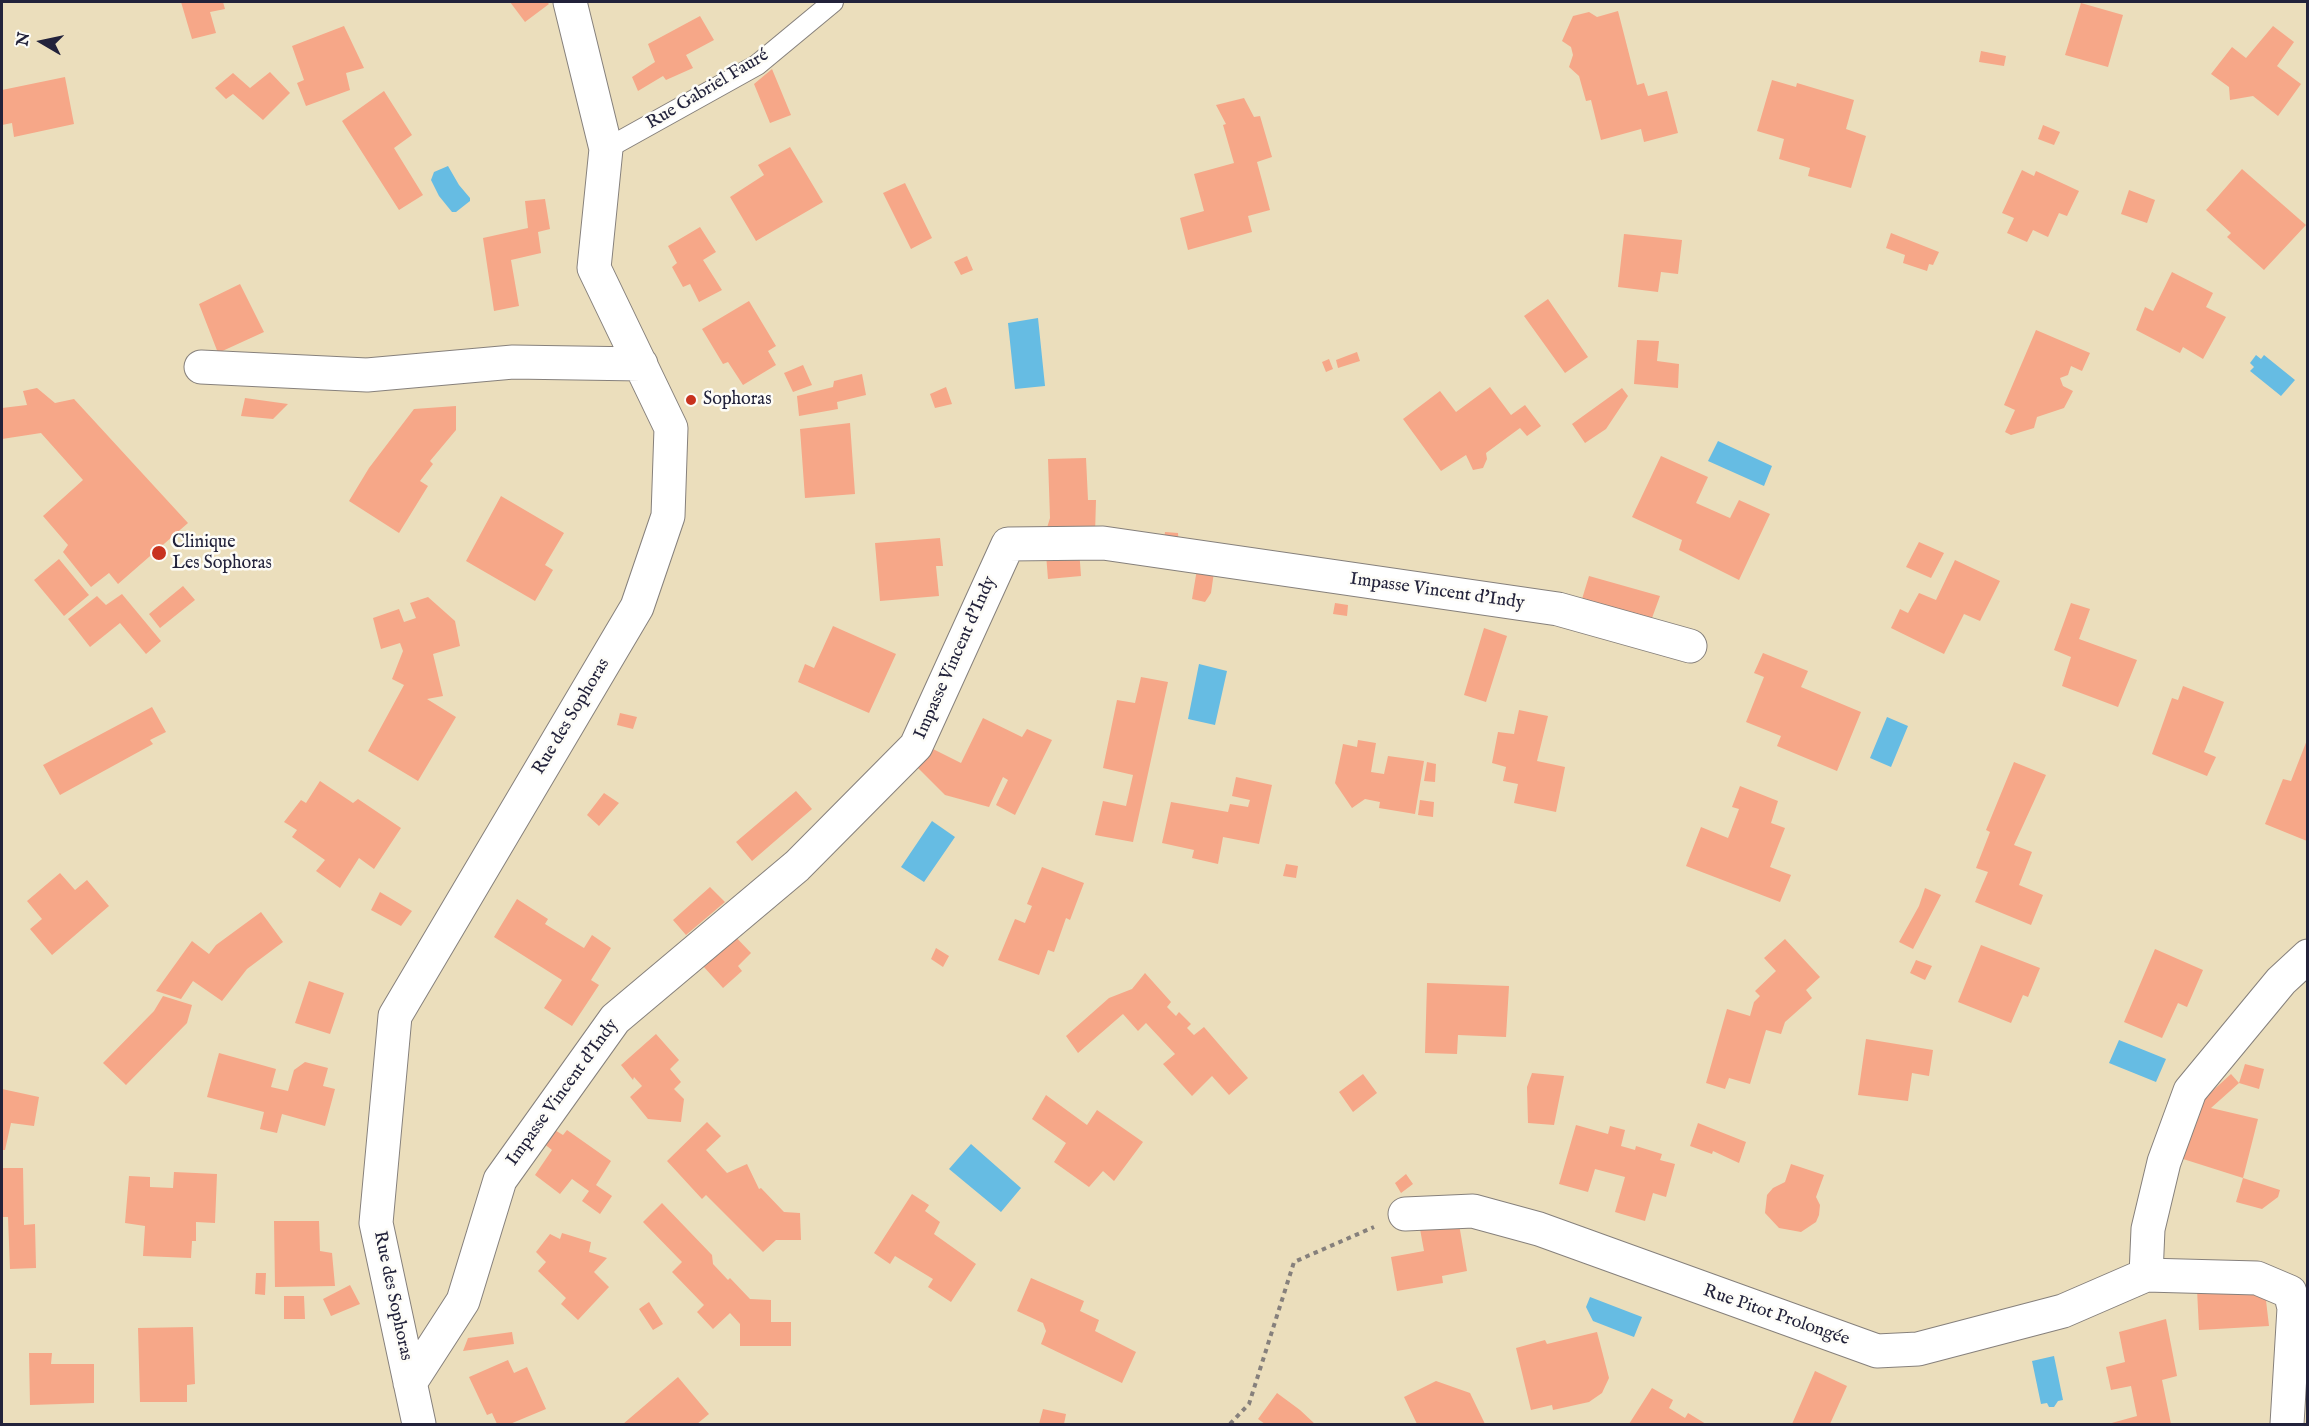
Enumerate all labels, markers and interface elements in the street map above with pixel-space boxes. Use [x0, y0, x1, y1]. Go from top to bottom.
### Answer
north arrow [12, 12, 72, 72]
text: N [13, 31, 35, 48]
street label: Rue Gabriel Fauré [643, 45, 773, 135]
place label: Sophoras [703, 389, 771, 411]
marker: Sophoras [684, 393, 698, 407]
place label: Clinique Les Sophoras [172, 532, 272, 574]
marker: Clinique Les Sophoras [150, 544, 168, 562]
street label: Impasse Vincent d'Indy [1348, 569, 1526, 615]
street label: Impasse Vincent d'Indy [910, 573, 1002, 743]
street label: Rue des Sophoras [529, 655, 615, 779]
street label: Impasse Vincent d'Indy [503, 1015, 623, 1171]
street label: Rue des Sophoras [368, 1229, 416, 1363]
street label: Rue Pitot Prolongée [1700, 1281, 1852, 1351]

